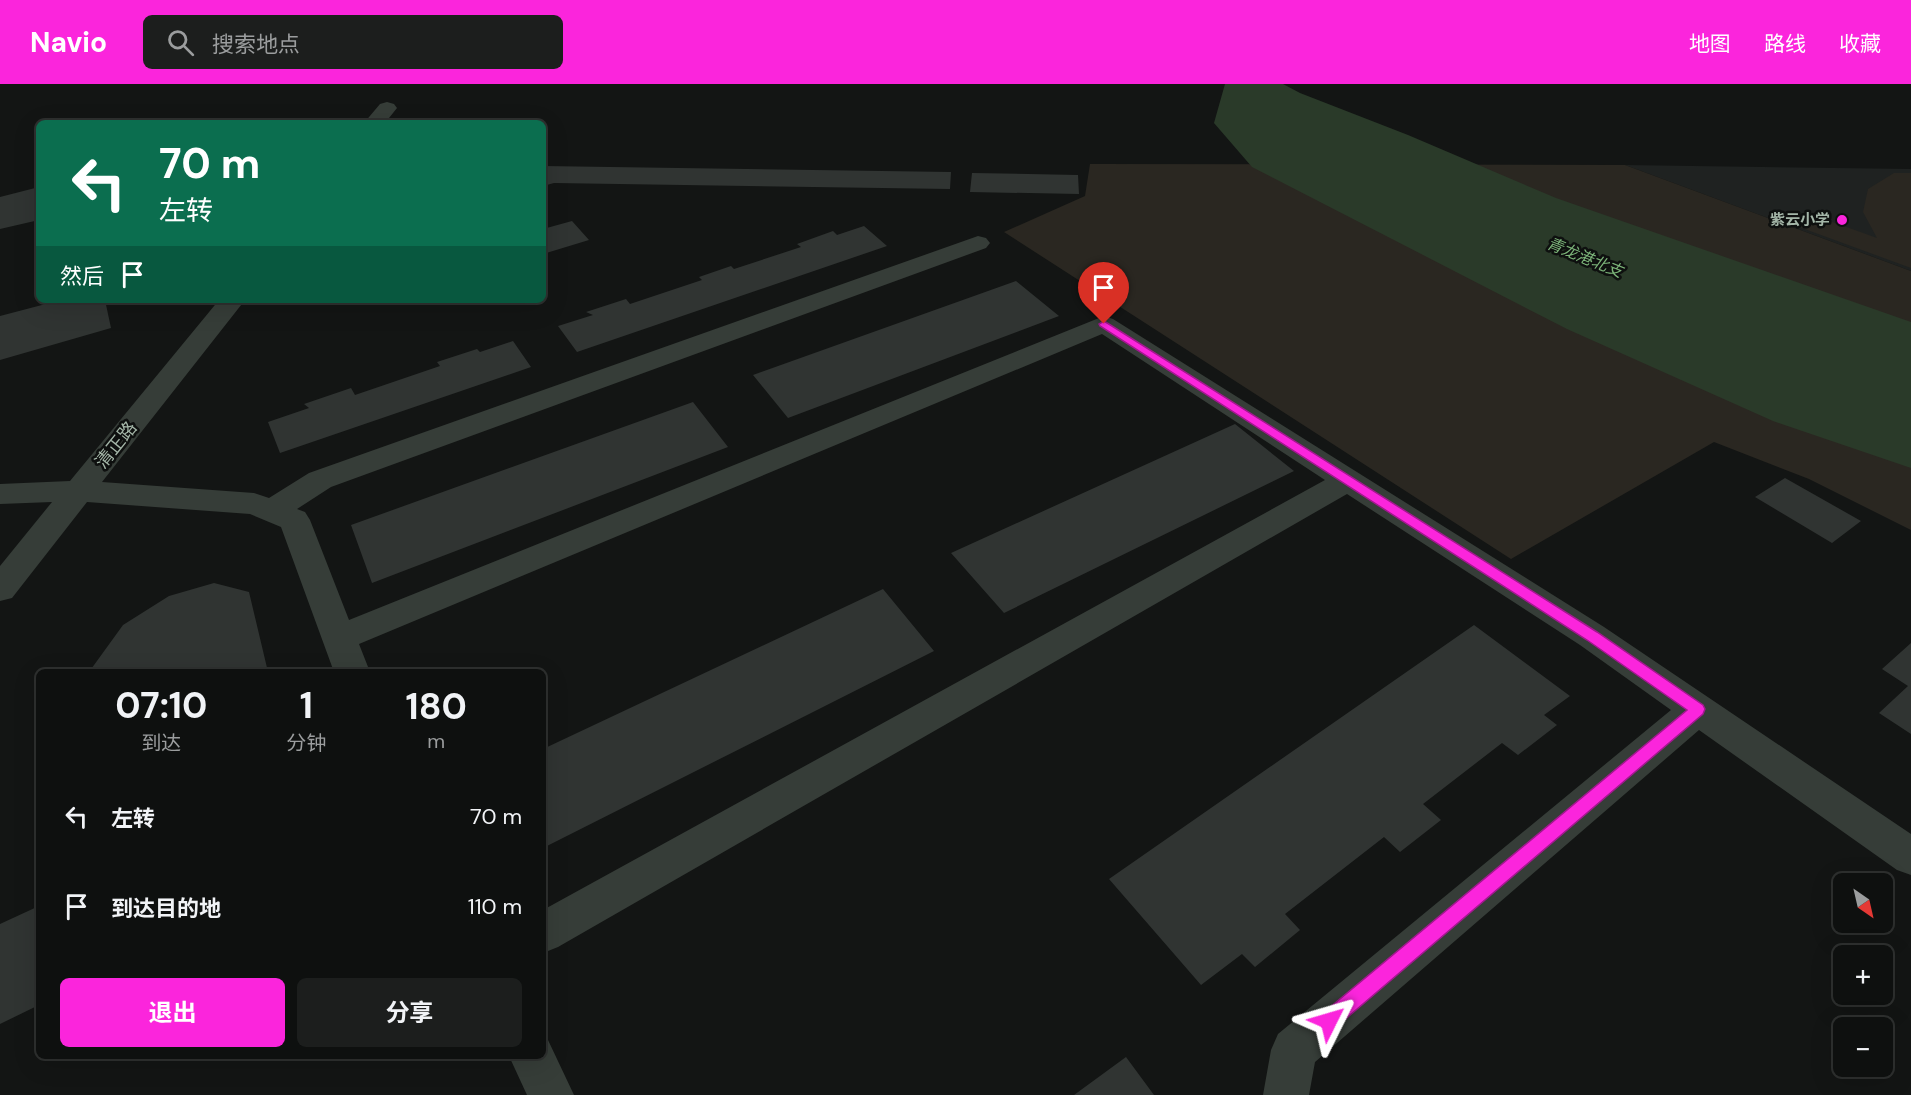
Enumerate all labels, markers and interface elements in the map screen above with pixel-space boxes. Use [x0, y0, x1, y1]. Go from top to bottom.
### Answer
search box [143, 15, 563, 69]
text: Navio [30, 24, 107, 61]
icon: search [164, 26, 197, 59]
text: 搜索地点 [212, 30, 300, 59]
text: 地图 [1689, 30, 1731, 58]
text: 路线 [1764, 30, 1806, 58]
text: 收藏 [1839, 30, 1881, 58]
text: 70 m [159, 136, 260, 191]
icon: left [60, 144, 138, 222]
text: 左转 [159, 193, 213, 228]
place label: 紫云小学 [1770, 210, 1830, 230]
marker: 紫云小学 [1835, 213, 1849, 227]
water label: 青龙港北支 [1544, 233, 1628, 283]
icon: arrive [116, 258, 149, 291]
text: 然后 [60, 262, 104, 291]
pin [1078, 262, 1129, 324]
icon: arrive [1087, 271, 1120, 304]
street label: 清正路 [90, 416, 142, 474]
text: 07:10 [115, 682, 207, 729]
text: 1 [300, 682, 313, 729]
text: 180 [406, 683, 467, 730]
text: m [427, 728, 445, 754]
text: 到达 [141, 730, 181, 756]
text: 分钟 [286, 730, 326, 756]
icon: left [60, 800, 93, 833]
text: 70 m [470, 802, 522, 831]
text: 左转 [111, 804, 155, 833]
north arrow [1833, 873, 1893, 933]
map controls [1833, 873, 1893, 1077]
icon: arrive [60, 890, 93, 923]
text: 110 m [468, 892, 522, 921]
text: 到达目的地 [111, 894, 221, 923]
button: + [1833, 945, 1893, 1005]
button: 退出 [60, 978, 285, 1047]
button: 分享 [297, 978, 522, 1047]
position arrow [1297, 989, 1361, 1053]
button: − [1833, 1017, 1893, 1077]

